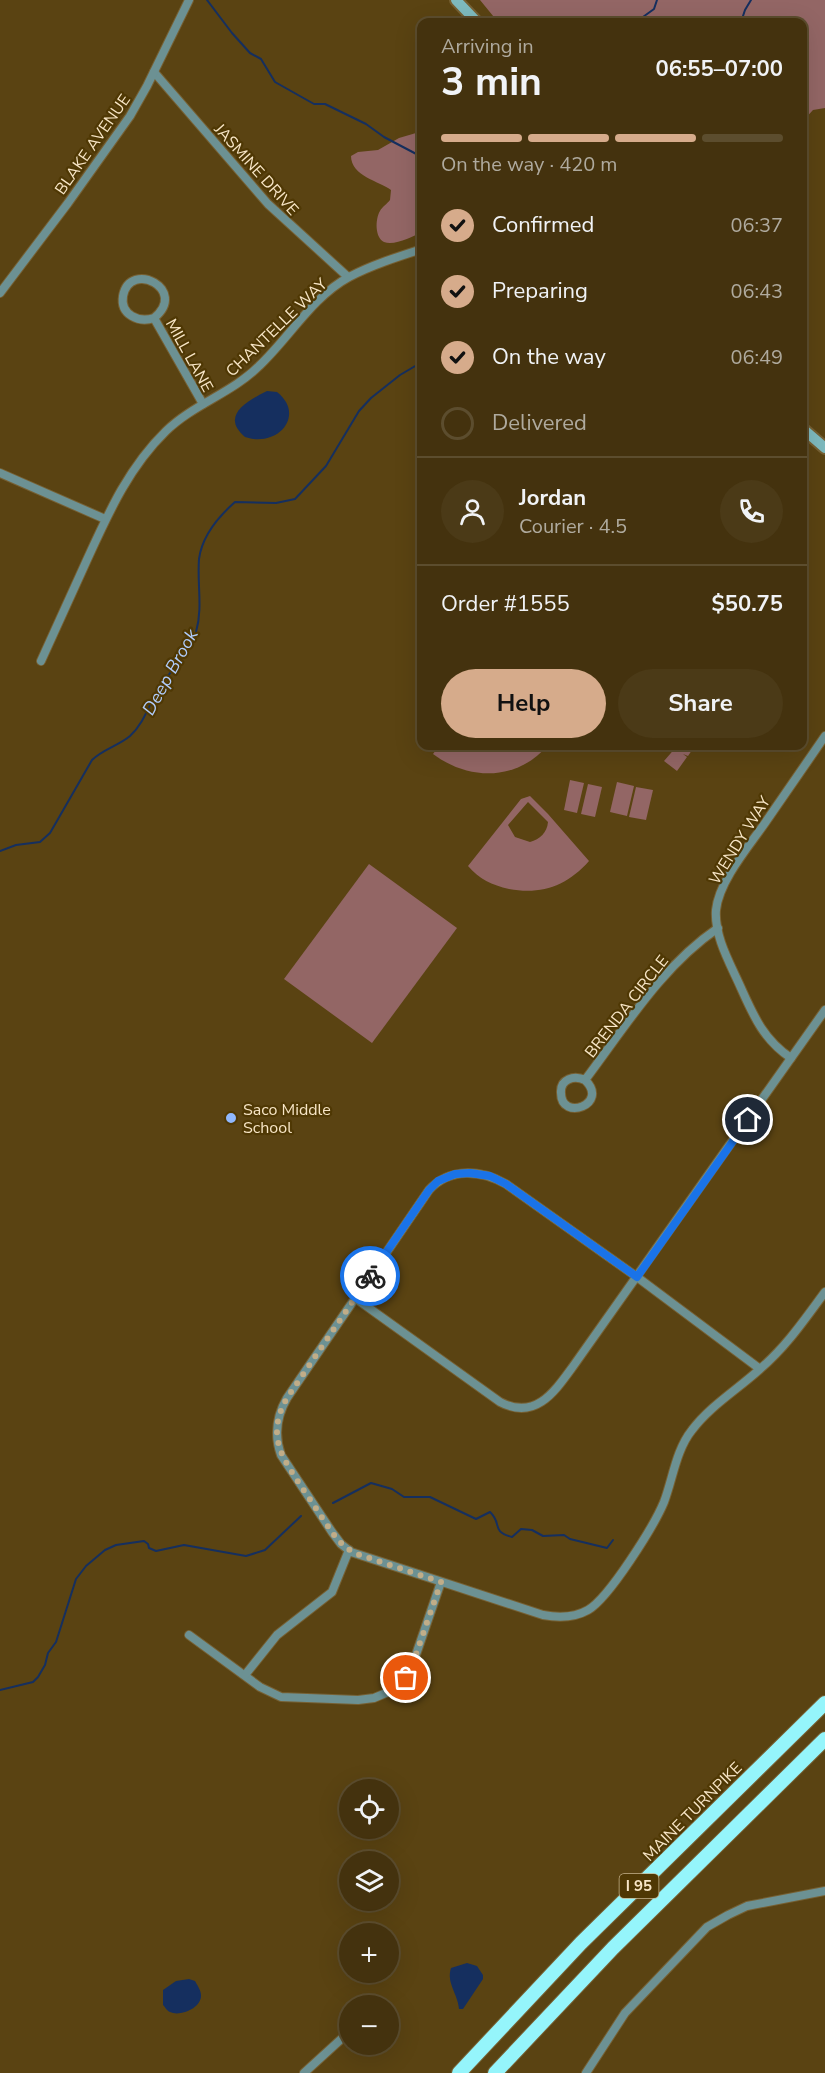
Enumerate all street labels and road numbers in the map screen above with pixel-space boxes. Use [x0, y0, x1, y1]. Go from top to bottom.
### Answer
street label: BLAKE AVENUE [50, 90, 136, 199]
street label: JASMINE DRIVE [208, 118, 303, 220]
street label: CHANTELLE WAY [221, 273, 333, 382]
street label: MILL LANE [160, 315, 218, 396]
street label: WENDY WAY [704, 792, 776, 889]
street label: BRENDA CIRCLE [580, 951, 674, 1062]
street label: MAINE TURNPIKE [638, 1757, 747, 1866]
road number: I 95 [620, 1874, 658, 1898]

